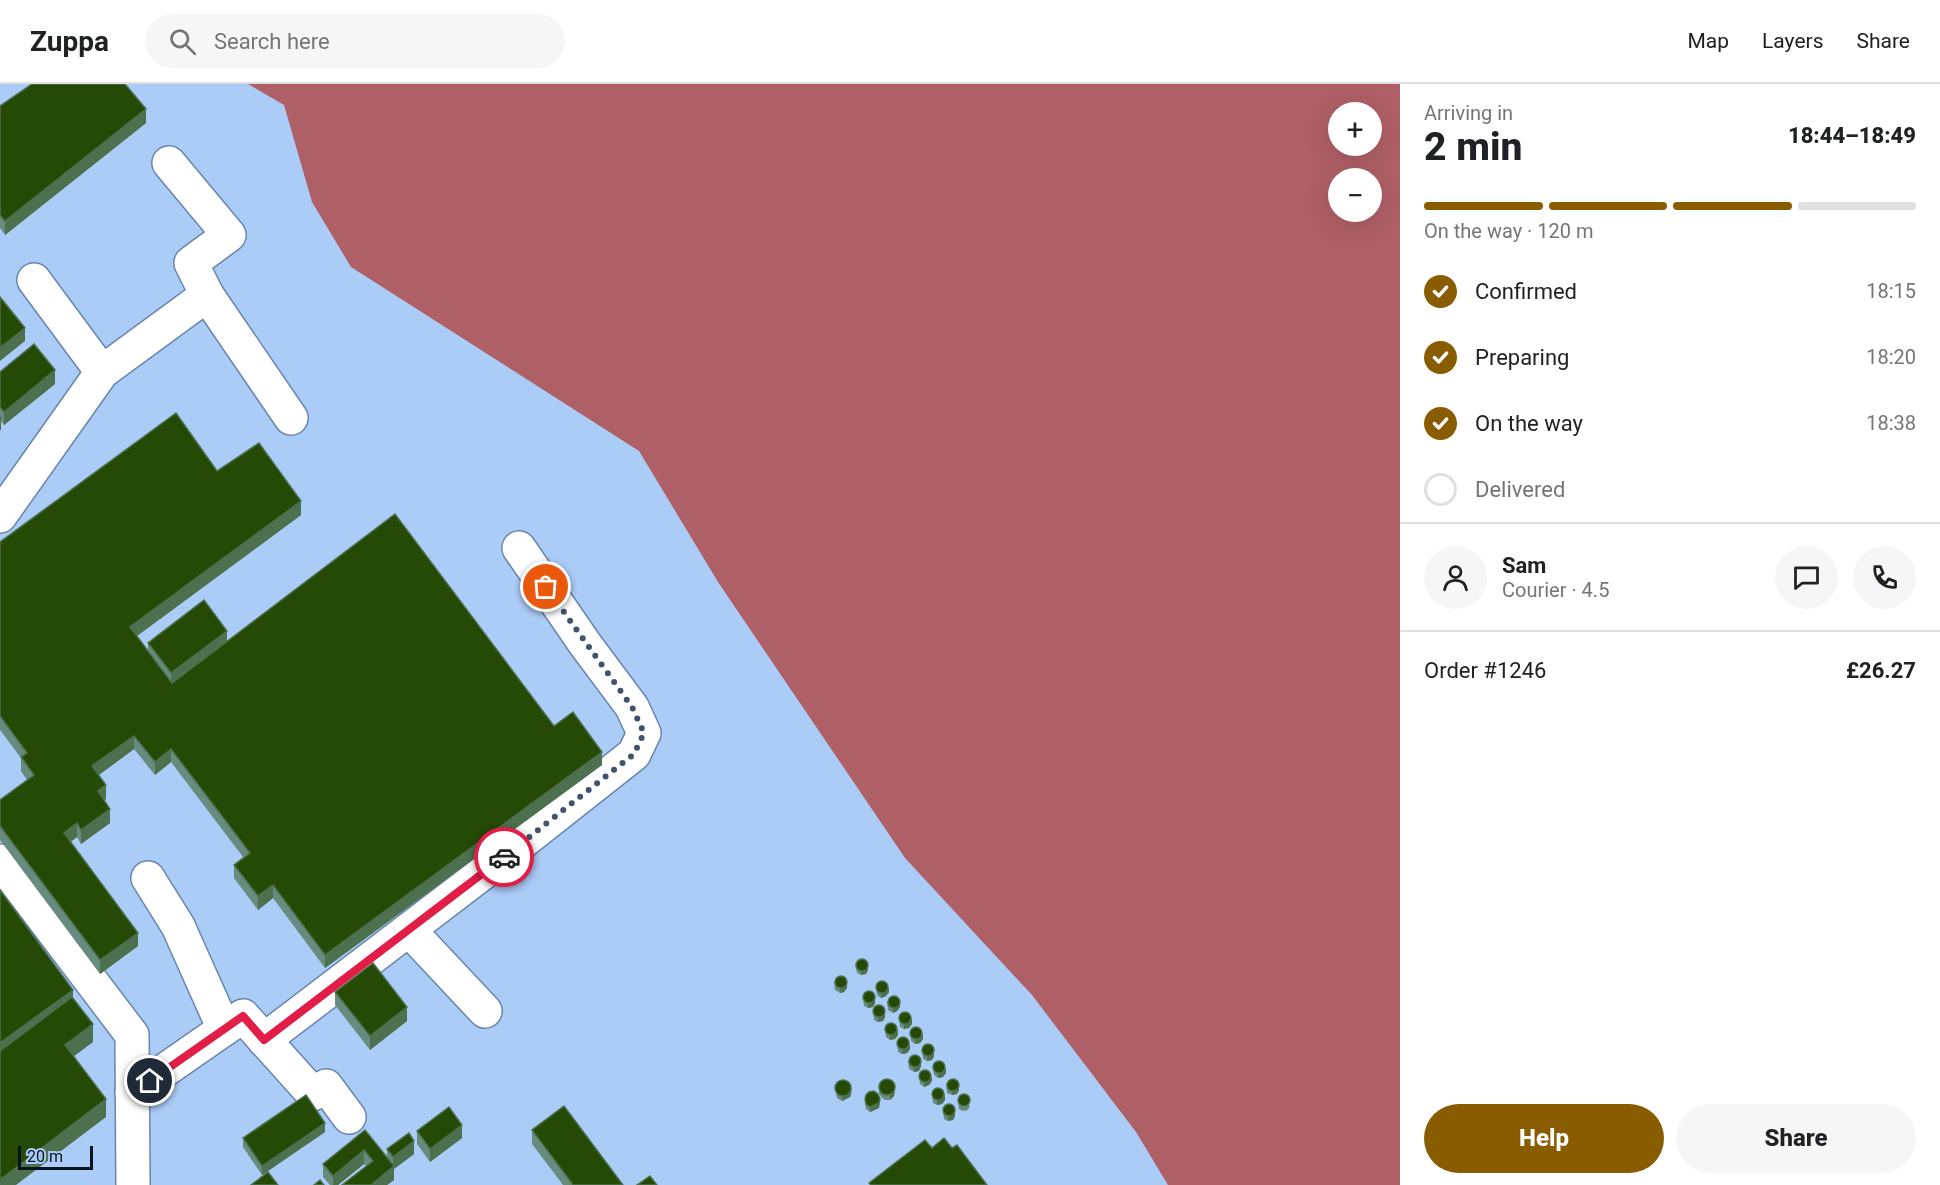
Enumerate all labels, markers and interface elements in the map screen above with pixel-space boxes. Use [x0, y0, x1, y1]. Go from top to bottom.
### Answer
search box [145, 14, 565, 68]
text: Zuppa [30, 25, 109, 58]
icon: search [166, 25, 199, 58]
text: Search here [214, 29, 330, 54]
text: Map [1687, 29, 1729, 53]
text: Layers [1762, 29, 1823, 53]
text: Share [1856, 29, 1910, 53]
text: Arriving in [1424, 101, 1513, 125]
map controls [1328, 102, 1382, 222]
button: + [1328, 102, 1382, 156]
text: 18:44–18:49 [1788, 123, 1916, 148]
text: 2 min [1424, 124, 1522, 170]
button: − [1328, 168, 1382, 222]
text: On the way · 120 m [1424, 219, 1593, 243]
icon: check [1424, 275, 1457, 308]
text: Confirmed [1475, 279, 1577, 304]
text: 18:15 [1866, 279, 1916, 303]
icon: check [1424, 341, 1457, 374]
text: Preparing [1475, 345, 1569, 370]
text: 18:20 [1866, 345, 1916, 369]
icon: check [1424, 407, 1457, 440]
text: On the way [1475, 411, 1583, 436]
text: 18:38 [1866, 411, 1916, 435]
text: Delivered [1475, 477, 1565, 502]
button: person [1424, 546, 1487, 609]
button: chat [1775, 546, 1838, 609]
button: phone [1853, 546, 1916, 609]
text: Sam [1502, 553, 1546, 578]
pin [520, 561, 571, 612]
icon: bag [529, 570, 562, 603]
text: Courier · 4.5 [1502, 578, 1609, 602]
text: Order #1246 [1424, 658, 1546, 683]
text: £26.27 [1846, 658, 1916, 683]
courier [474, 827, 534, 887]
icon: car [488, 841, 521, 874]
pin [124, 1055, 175, 1106]
icon: home [133, 1064, 166, 1097]
button: Help [1424, 1104, 1664, 1173]
button: Share [1676, 1104, 1916, 1173]
scale bar [18, 1143, 93, 1170]
text: 20 m [27, 1147, 63, 1166]

